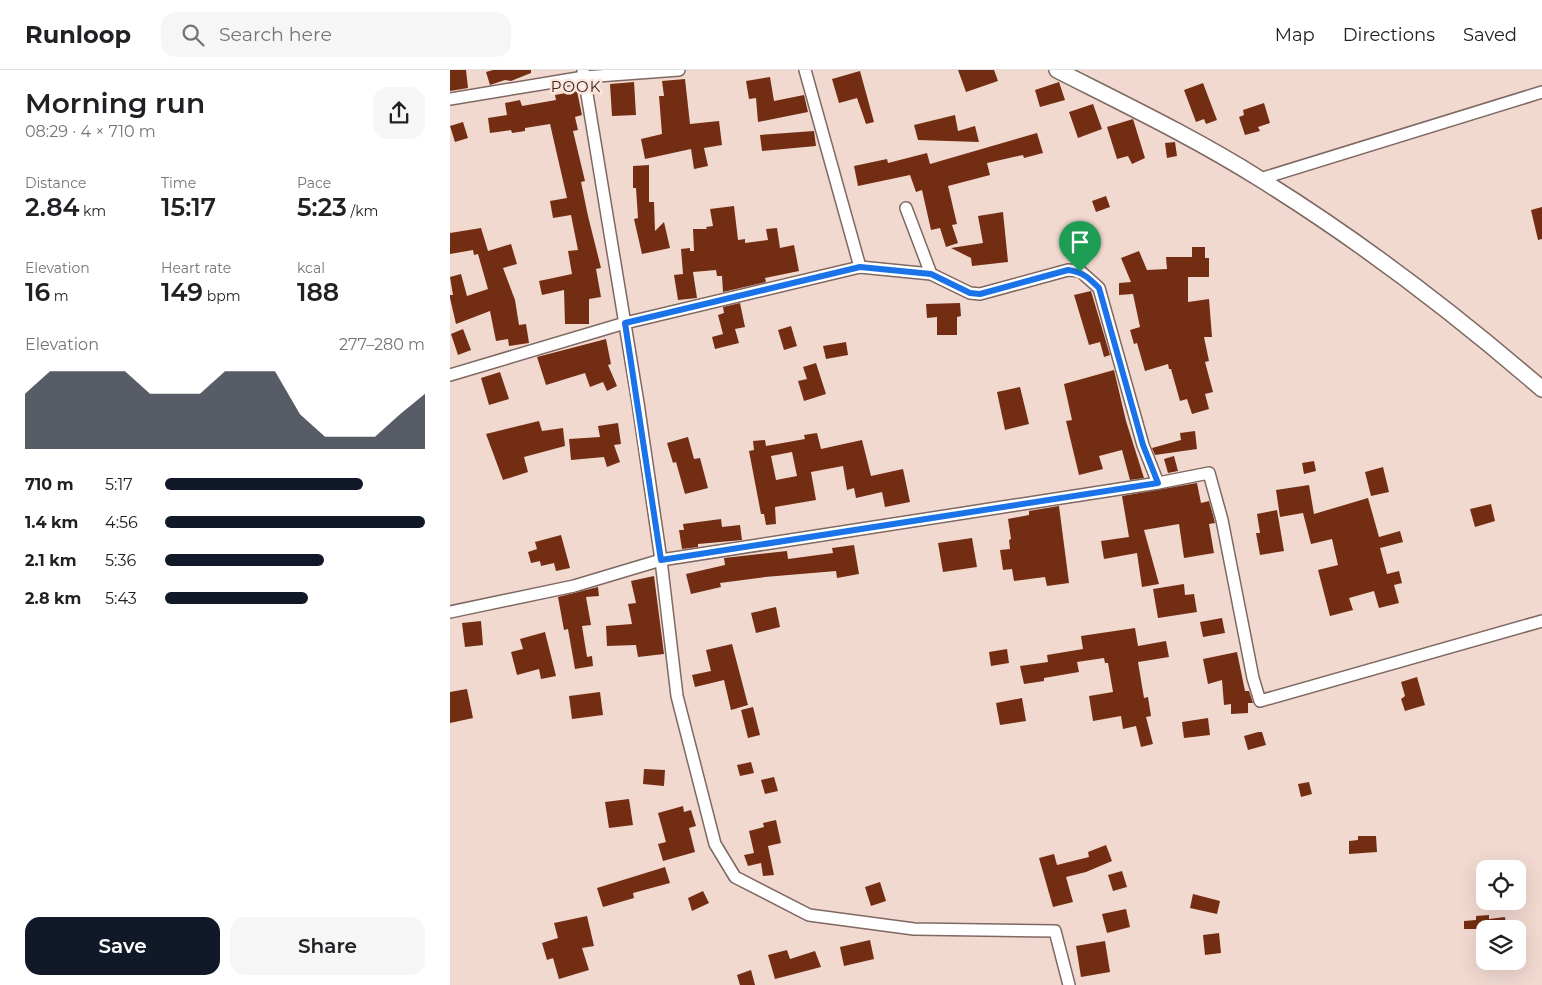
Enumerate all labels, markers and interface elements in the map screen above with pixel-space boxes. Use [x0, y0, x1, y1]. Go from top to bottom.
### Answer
search box [161, 12, 511, 57]
text: Runloop [25, 20, 131, 49]
icon: search [179, 21, 207, 49]
text: Search here [219, 23, 332, 46]
text: Map [1275, 24, 1315, 46]
text: Directions [1343, 24, 1435, 46]
text: Saved [1463, 24, 1517, 46]
district label: POOK [551, 77, 601, 96]
text: Morning run [25, 86, 205, 120]
button: share [373, 87, 425, 139]
text: 08:29 · 4 × 710 m [25, 122, 156, 141]
text: Distance [25, 174, 87, 192]
text: Time [161, 174, 196, 192]
text: Pace [297, 174, 331, 192]
text: 2.84 [25, 192, 79, 222]
text: 15:17 [161, 192, 216, 222]
text: 5:23 [297, 192, 347, 222]
text: km [79, 202, 106, 220]
text: /km [347, 202, 378, 220]
pin [1059, 221, 1101, 272]
icon: arrive [1066, 228, 1094, 256]
text: Elevation [25, 259, 90, 277]
text: Heart rate [161, 259, 231, 277]
text: kcal [297, 259, 325, 277]
text: 16 [25, 277, 50, 307]
text: 149 [161, 277, 203, 307]
text: 188 [297, 277, 339, 307]
text: m [50, 287, 69, 305]
text: bpm [203, 287, 241, 305]
text: Elevation [25, 335, 99, 354]
text: 277–280 m [339, 335, 425, 354]
text: 710 m [25, 475, 74, 494]
text: 5:17 [105, 475, 133, 494]
text: 1.4 km [25, 513, 78, 532]
text: 4:56 [105, 513, 138, 532]
text: 2.1 km [25, 551, 77, 570]
text: 5:36 [105, 551, 136, 570]
text: 2.8 km [25, 589, 81, 608]
text: 5:43 [105, 589, 137, 608]
map controls [1476, 860, 1526, 970]
button: locate [1476, 860, 1526, 910]
button: Save [25, 917, 220, 975]
button: Share [230, 917, 425, 975]
button: layers [1476, 920, 1526, 970]

